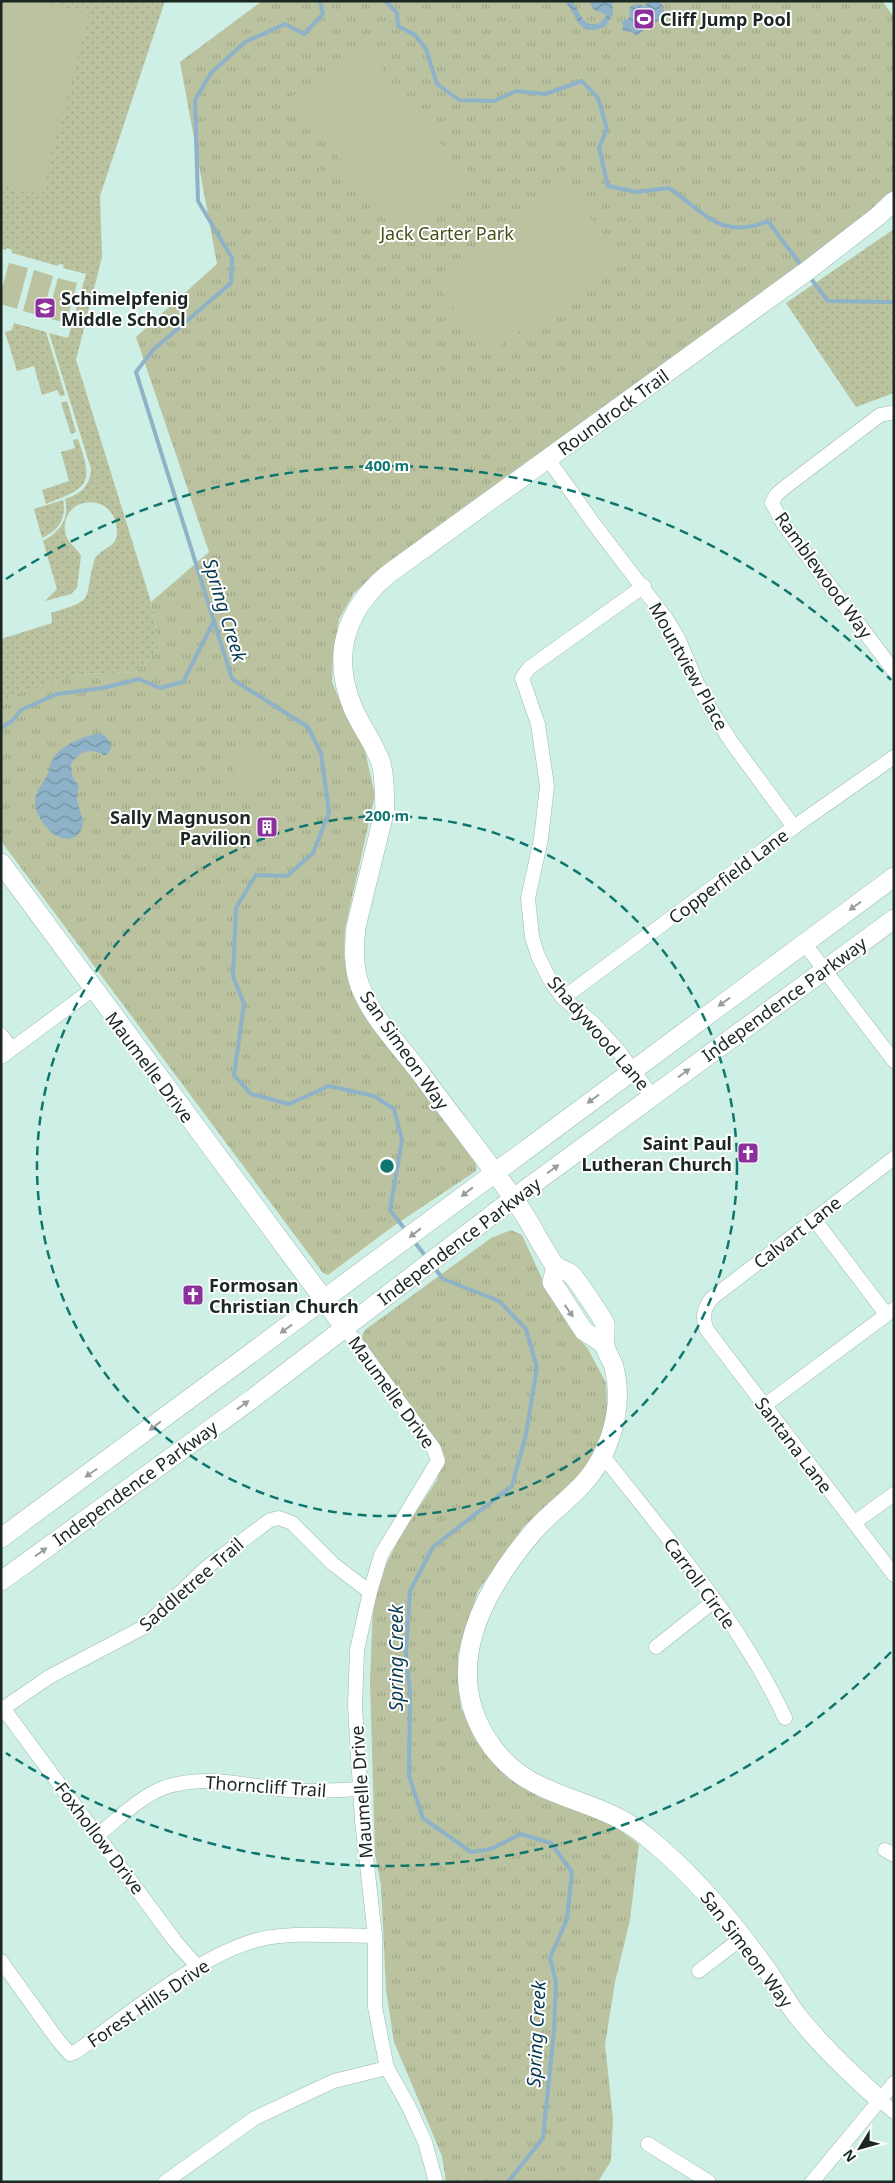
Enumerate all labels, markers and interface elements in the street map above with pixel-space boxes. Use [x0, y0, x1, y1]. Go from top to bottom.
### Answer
sports icon: Cliff Jump Pool [632, 7, 656, 31]
place label: Cliff Jump Pool [660, 7, 791, 31]
park label: Jack Carter Park [378, 221, 514, 245]
place label: Schimelpfenig Middle School [61, 286, 189, 331]
school or university icon: Schimelpfenig Middle School [33, 296, 57, 320]
street label: Roundrock Trail [553, 364, 673, 460]
text: 400 m [365, 455, 409, 475]
street label: Ramblewood Way [770, 507, 879, 644]
water label: Spring Creek [197, 555, 253, 665]
street label: Mountview Place [644, 598, 734, 734]
place label: Sally Magnuson Pavilion [110, 805, 251, 850]
text: 200 m [365, 805, 409, 825]
building icon: Sally Magnuson Pavilion [255, 815, 279, 839]
street label: Copperfield Lane [663, 823, 793, 929]
one-way arrow [848, 901, 861, 911]
street label: Independence Parkway [697, 931, 872, 1067]
street label: Shadywood Lane [543, 971, 655, 1095]
street label: San Simeon Way [355, 986, 455, 1115]
one-way arrow [718, 997, 731, 1008]
street label: Maumelle Drive [100, 1007, 200, 1127]
one-way arrow [677, 1068, 691, 1078]
one-way arrow [586, 1094, 600, 1104]
place label: Saint Paul Lutheran Church [582, 1131, 732, 1176]
church icon: Saint Paul Lutheran Church [736, 1141, 760, 1165]
centre of rings [378, 1157, 396, 1175]
one-way arrow [546, 1164, 559, 1175]
street label: Independence Parkway [373, 1171, 546, 1310]
one-way arrow [461, 1187, 474, 1198]
street label: Calvart Lane [748, 1190, 846, 1274]
one-way arrow [409, 1227, 422, 1238]
place label: Formosan Christian Church [209, 1273, 359, 1318]
church icon: Formosan Christian Church [181, 1283, 205, 1307]
one-way arrow [564, 1304, 574, 1317]
one-way arrow [279, 1324, 293, 1334]
street label: Maumelle Drive [343, 1331, 441, 1453]
street label: Santana Lane [750, 1392, 838, 1498]
one-way arrow [236, 1400, 250, 1410]
street label: Independence Parkway [48, 1415, 223, 1551]
one-way arrow [148, 1421, 162, 1431]
one-way arrow [84, 1468, 97, 1478]
street label: Saddletree Trail [134, 1532, 248, 1636]
street label: Carroll Circle [659, 1533, 741, 1633]
one-way arrow [34, 1547, 48, 1557]
water label: Spring Creek [383, 1604, 409, 1711]
street label: Maumelle Drive [344, 1725, 378, 1859]
street label: Thorncliff Trail [205, 1770, 327, 1802]
street label: Foxhollow Drive [50, 1777, 150, 1899]
street label: San Simeon Way [695, 1886, 799, 2013]
street label: Forest Hills Drive [82, 1953, 214, 2053]
water label: Spring Creek [520, 1979, 552, 2088]
north arrow [835, 2123, 885, 2173]
text: N [838, 2146, 860, 2166]

